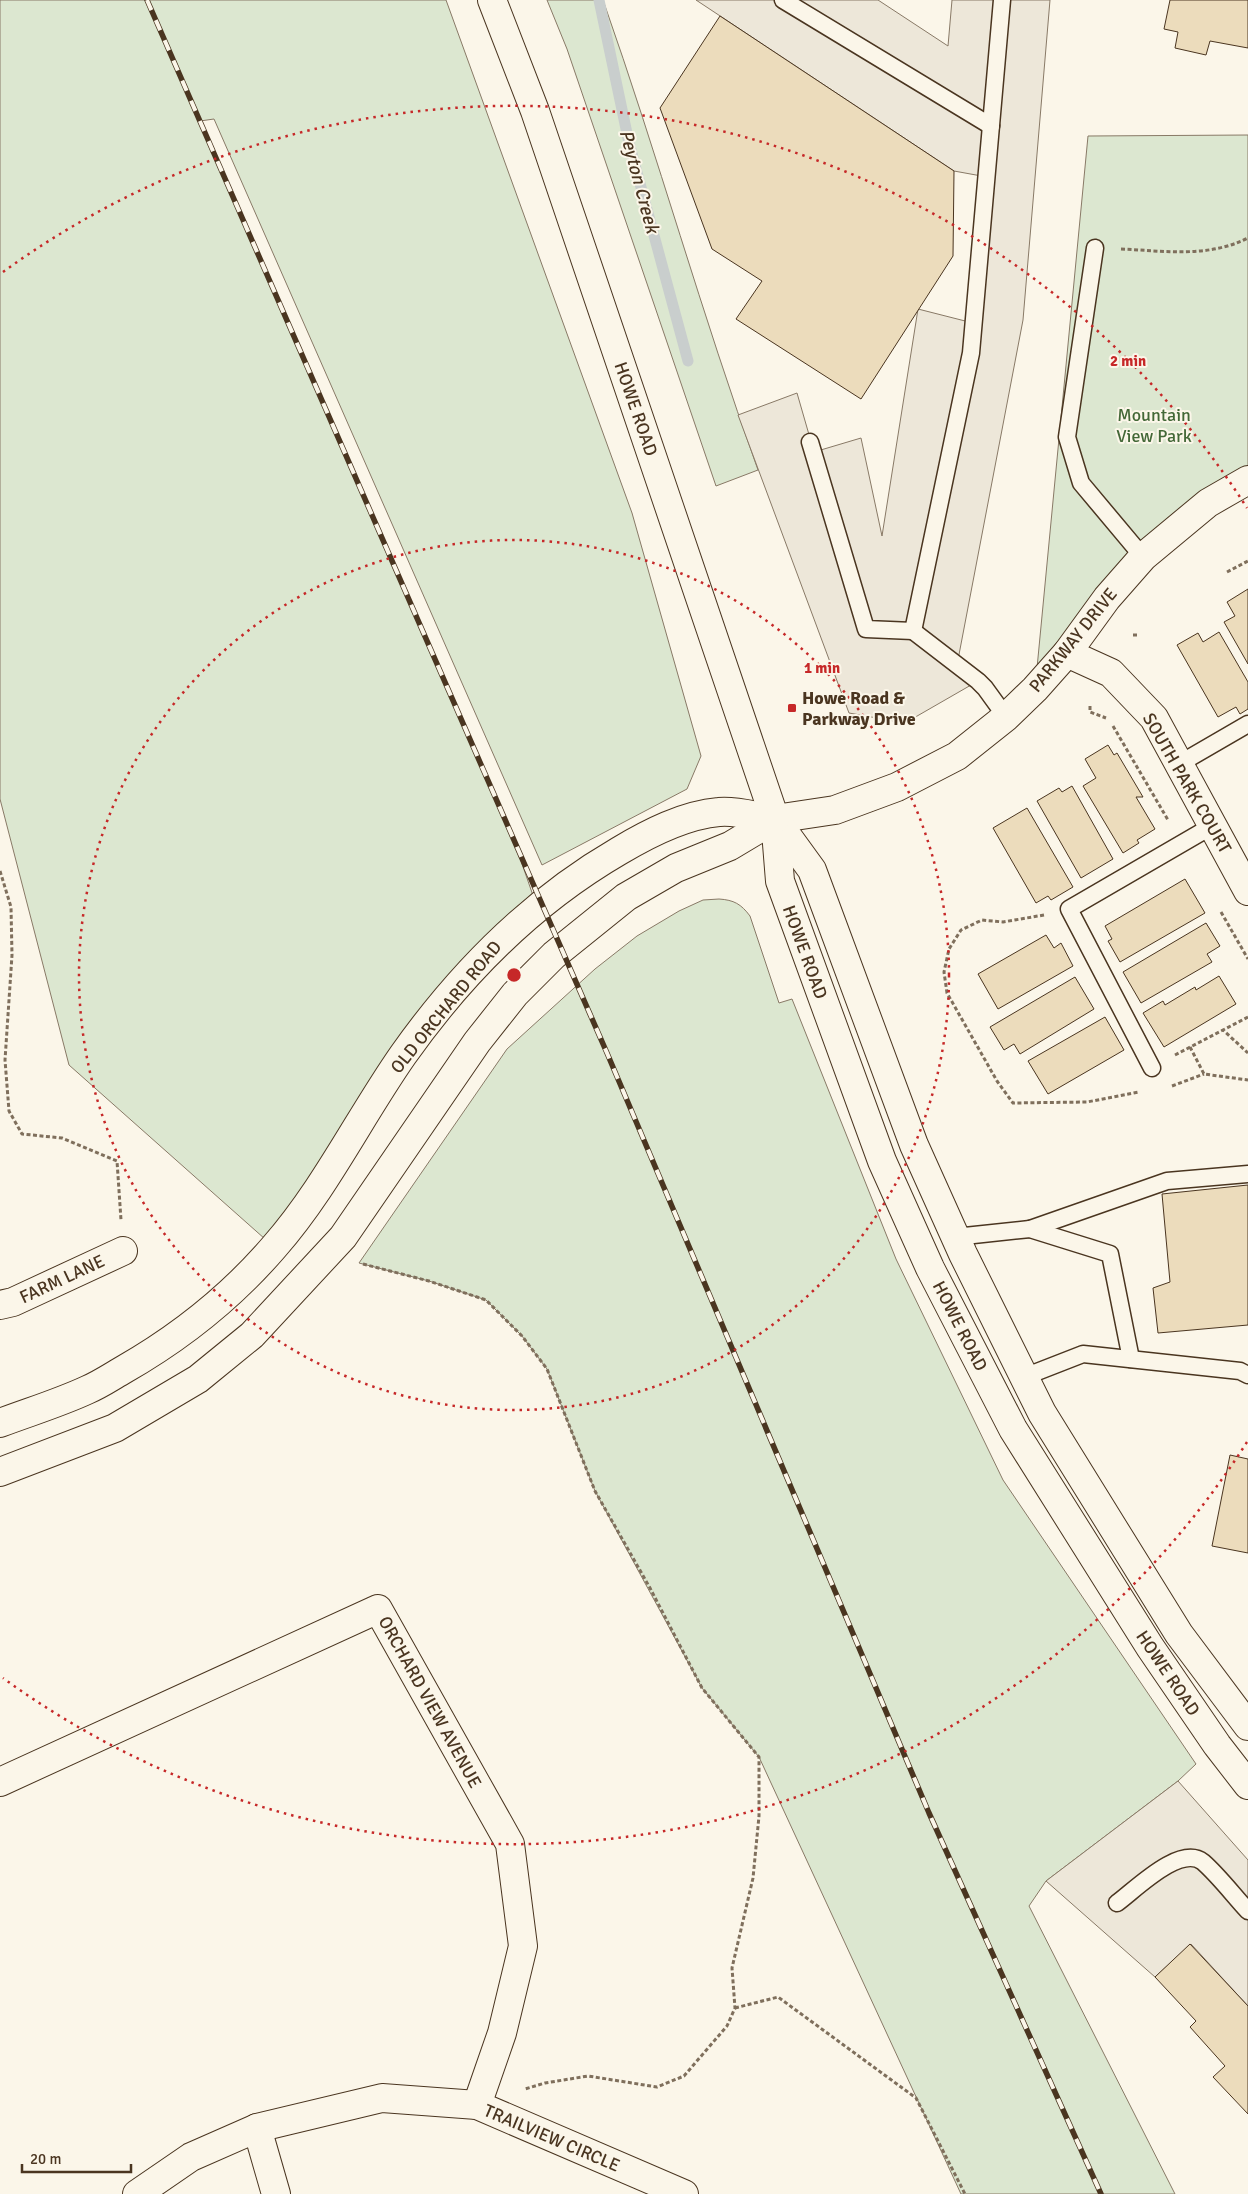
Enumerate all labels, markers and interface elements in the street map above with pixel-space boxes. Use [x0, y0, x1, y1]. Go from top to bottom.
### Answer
water label: Peyton Creek [614, 127, 665, 237]
text: 2 min [1110, 352, 1146, 370]
street label: HOWE ROAD [610, 359, 662, 459]
park label: Mountain View Park [1116, 404, 1192, 447]
street label: PARKWAY DRIVE [1024, 583, 1122, 697]
text: 1 min [804, 659, 840, 677]
place label: Howe Road & Parkway Drive [802, 687, 916, 730]
marker: Howe Road & Parkway Drive [786, 702, 798, 714]
street label: SOUTH PARK COURT [1138, 709, 1236, 857]
street label: HOWE ROAD [778, 902, 832, 1002]
street label: OLD ORCHARD ROAD [386, 936, 506, 1078]
centre of rings [505, 966, 523, 984]
street label: FARM LANE [16, 1250, 108, 1308]
street label: HOWE ROAD [928, 1277, 992, 1375]
street label: ORCHARD VIEW AVENUE [374, 1612, 486, 1792]
street label: HOWE ROAD [1131, 1626, 1205, 1720]
street label: TRAILVIEW CIRCLE [481, 2099, 623, 2177]
scale bar [22, 2142, 131, 2174]
text: 20 m [30, 2150, 61, 2168]

